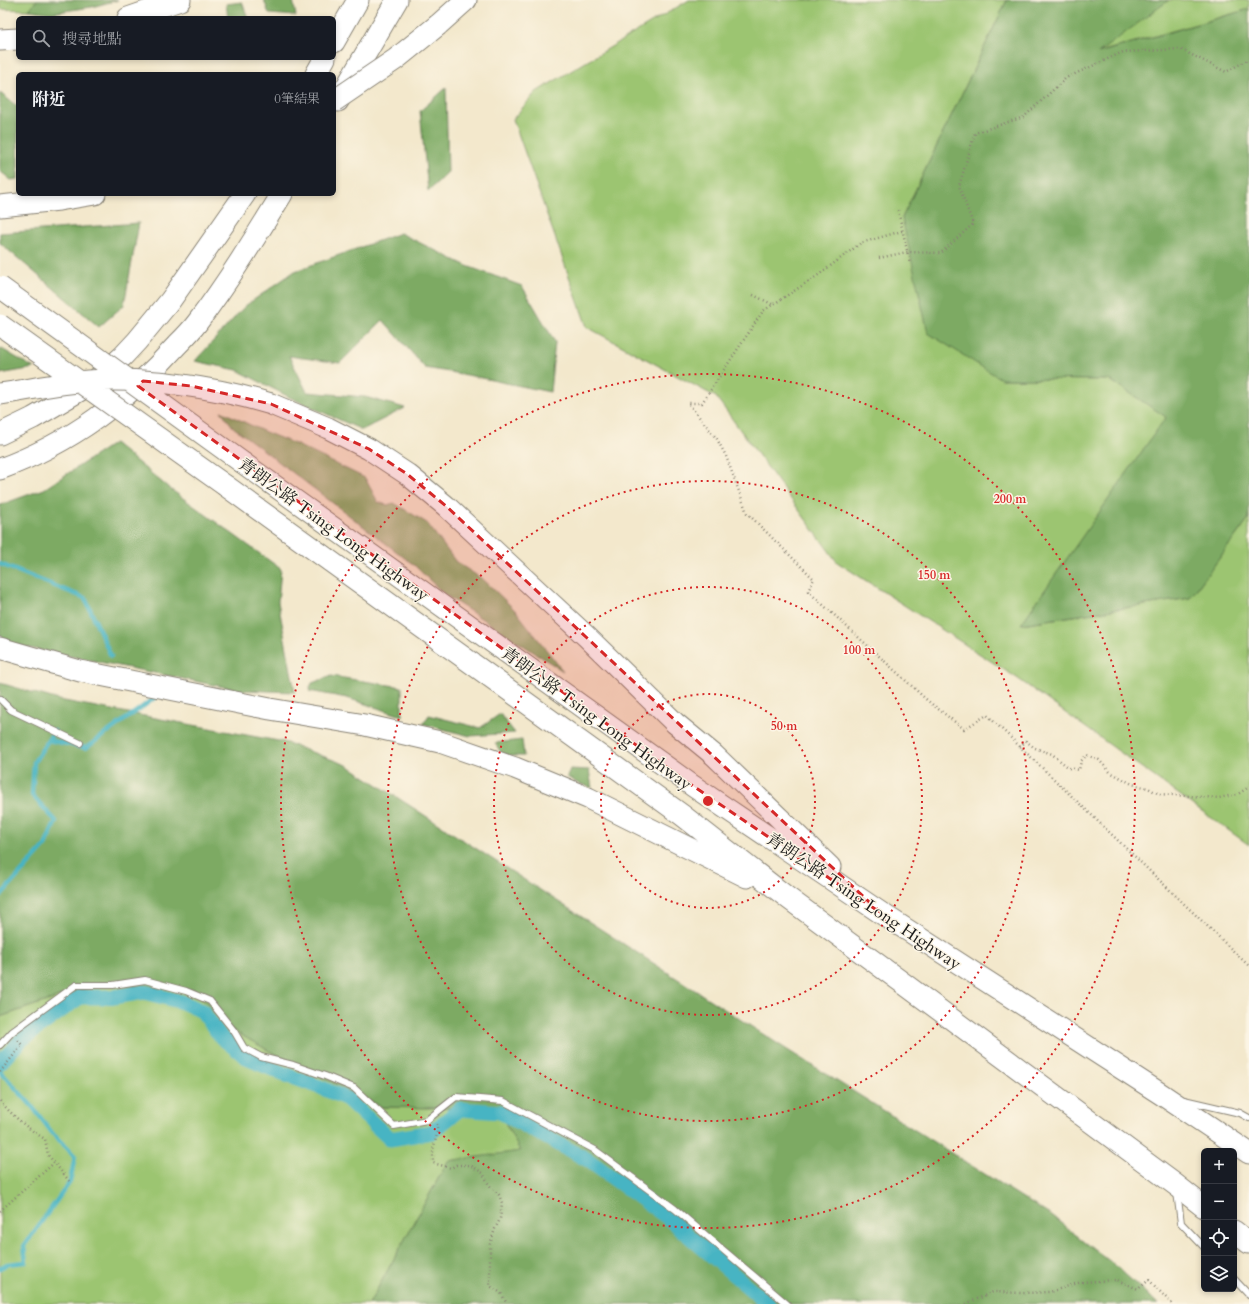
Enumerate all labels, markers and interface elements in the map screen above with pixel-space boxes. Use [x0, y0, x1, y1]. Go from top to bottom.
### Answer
search box [16, 16, 336, 60]
icon: search [30, 27, 52, 49]
text: 搜尋地點 [62, 29, 122, 49]
text: 附近 [32, 88, 66, 111]
text: 0筆結果 [274, 90, 320, 108]
street label: 青朗公路 Tsing Long Highway [234, 452, 434, 606]
text: 200 m [994, 491, 1027, 507]
text: 150 m [918, 567, 951, 583]
street label: 青朗公路 Tsing Long Highway [497, 641, 697, 795]
text: 100 m [843, 642, 876, 658]
text: 50 m [771, 718, 798, 734]
centre of rings [701, 794, 715, 808]
street label: 青朗公路 Tsing Long Highway [762, 827, 966, 975]
map controls [1201, 1148, 1237, 1292]
button: + [1201, 1148, 1237, 1184]
button: − [1201, 1184, 1237, 1220]
button: locate [1201, 1220, 1237, 1256]
button: layers [1201, 1256, 1237, 1292]

